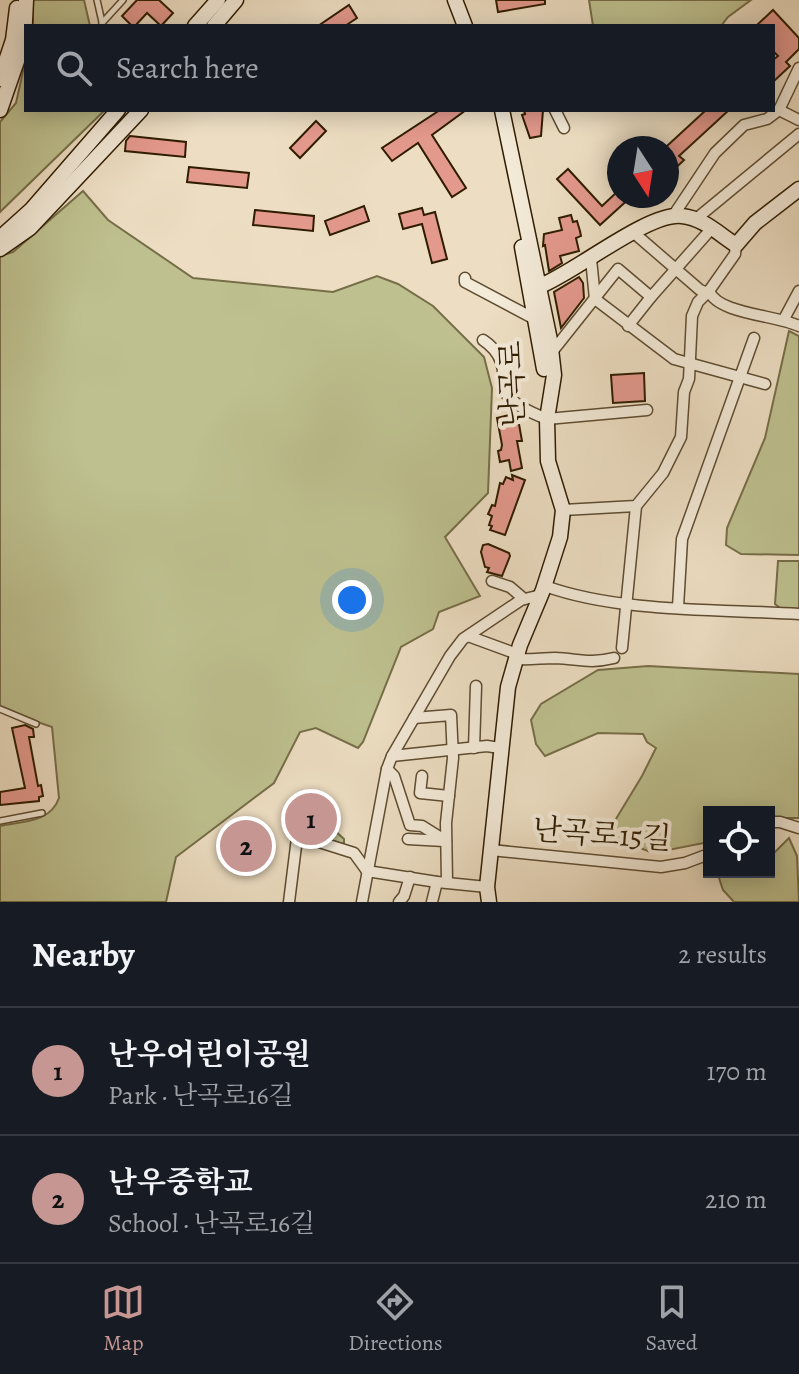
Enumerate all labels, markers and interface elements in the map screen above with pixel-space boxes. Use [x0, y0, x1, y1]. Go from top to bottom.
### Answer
search box [24, 24, 775, 112]
icon: search [52, 46, 96, 90]
text: Search here [116, 48, 259, 88]
north arrow [607, 136, 679, 208]
street label: 난곡로 [490, 340, 534, 428]
your location [332, 580, 372, 620]
pin: 1 [285, 789, 337, 849]
map controls [703, 806, 775, 878]
button: locate [703, 806, 775, 878]
street label: 난곡로15길 [531, 809, 673, 859]
pin: 2 [220, 816, 272, 876]
text: Nearby [32, 931, 135, 978]
text: 2 results [678, 937, 767, 972]
text: 난우어린이공원 [108, 1034, 311, 1074]
text: 1 [53, 1054, 63, 1089]
text: 170 m [707, 1054, 767, 1089]
text: Park · 난곡로16길 [108, 1078, 294, 1113]
text: 난우중학교 [108, 1162, 253, 1202]
text: 2 [52, 1182, 64, 1217]
text: 210 m [705, 1182, 767, 1217]
text: School · 난곡로16길 [108, 1206, 315, 1241]
tab: Map [101, 1280, 145, 1358]
tab: Directions [348, 1280, 443, 1358]
tab: Saved [645, 1280, 698, 1358]

